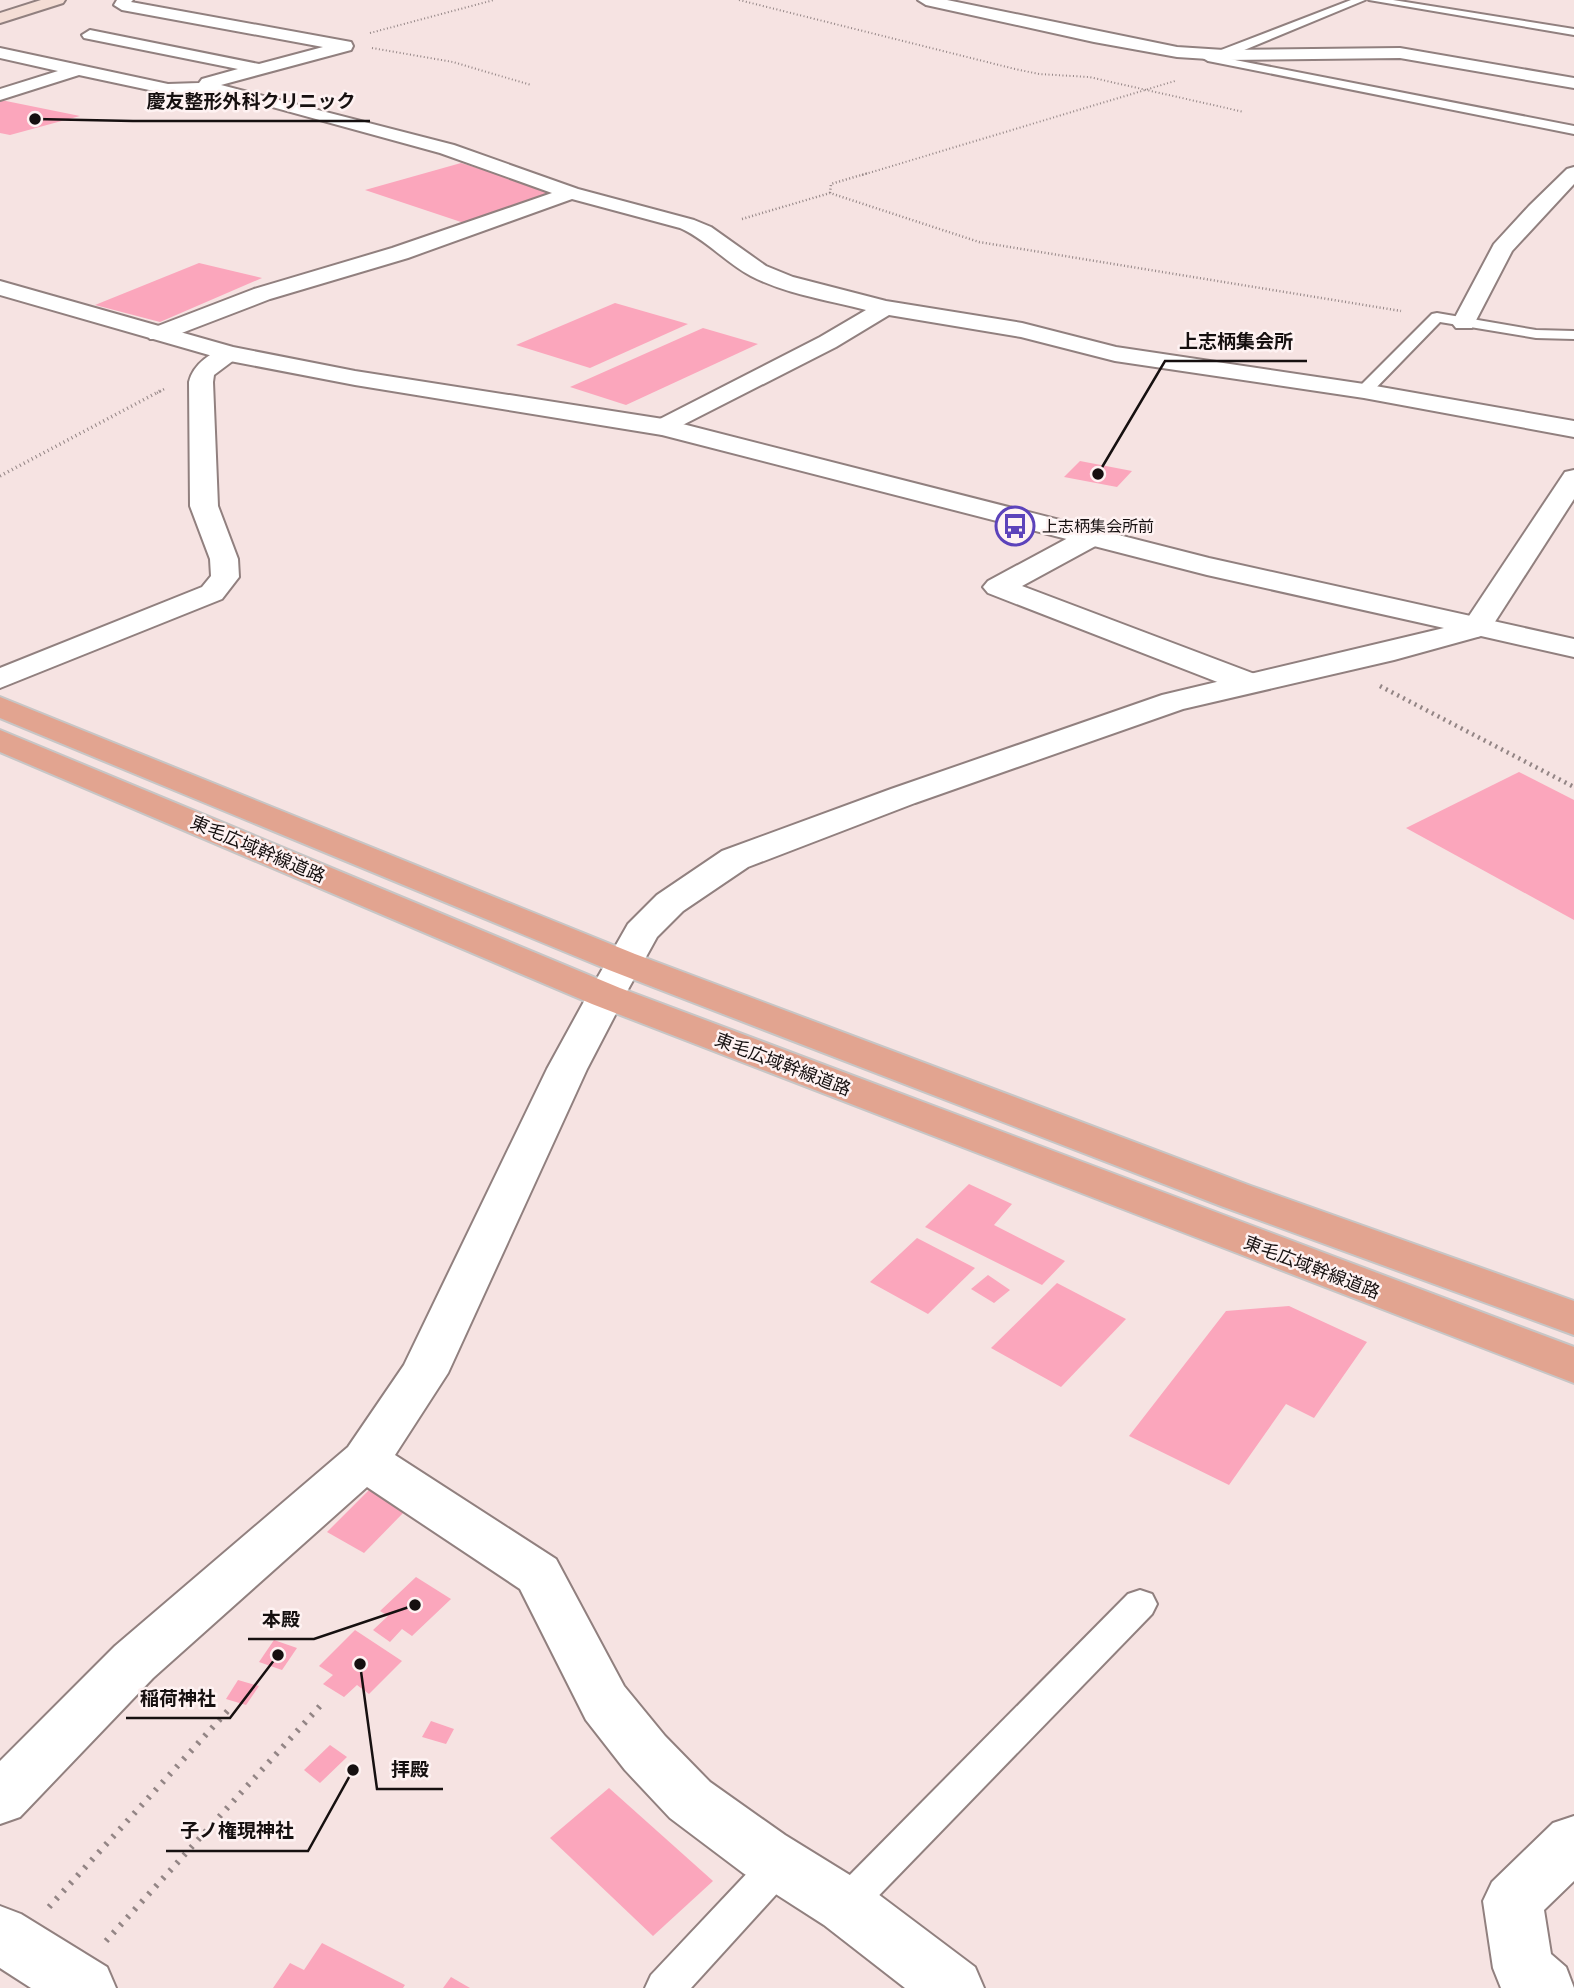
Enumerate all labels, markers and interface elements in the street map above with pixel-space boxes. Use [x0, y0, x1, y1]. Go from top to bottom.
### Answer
callout: 慶友整形外科クリニック [133, 81, 370, 121]
text: 慶友整形外科クリニック [146, 88, 356, 114]
callout: 上志柄集会所 [1165, 321, 1307, 361]
text: 上志柄集会所 [1179, 328, 1293, 354]
bus stop icon: 上志柄集会所前 [994, 505, 1036, 547]
place label: 上志柄集会所前 [1042, 515, 1154, 537]
street label: 東毛広域幹線道路 [187, 809, 329, 889]
street label: 東毛広域幹線道路 [711, 1027, 855, 1101]
street label: 東毛広域幹線道路 [1240, 1230, 1384, 1304]
callout: 本殿 [248, 1599, 314, 1639]
text: 本殿 [262, 1606, 300, 1632]
callout: 稲荷神社 [126, 1678, 230, 1718]
text: 稲荷神社 [140, 1685, 216, 1711]
callout: 拝殿 [377, 1749, 443, 1789]
text: 拝殿 [391, 1756, 429, 1782]
callout: 子ノ権現神社 [166, 1811, 308, 1851]
text: 子ノ権現神社 [180, 1817, 294, 1843]

